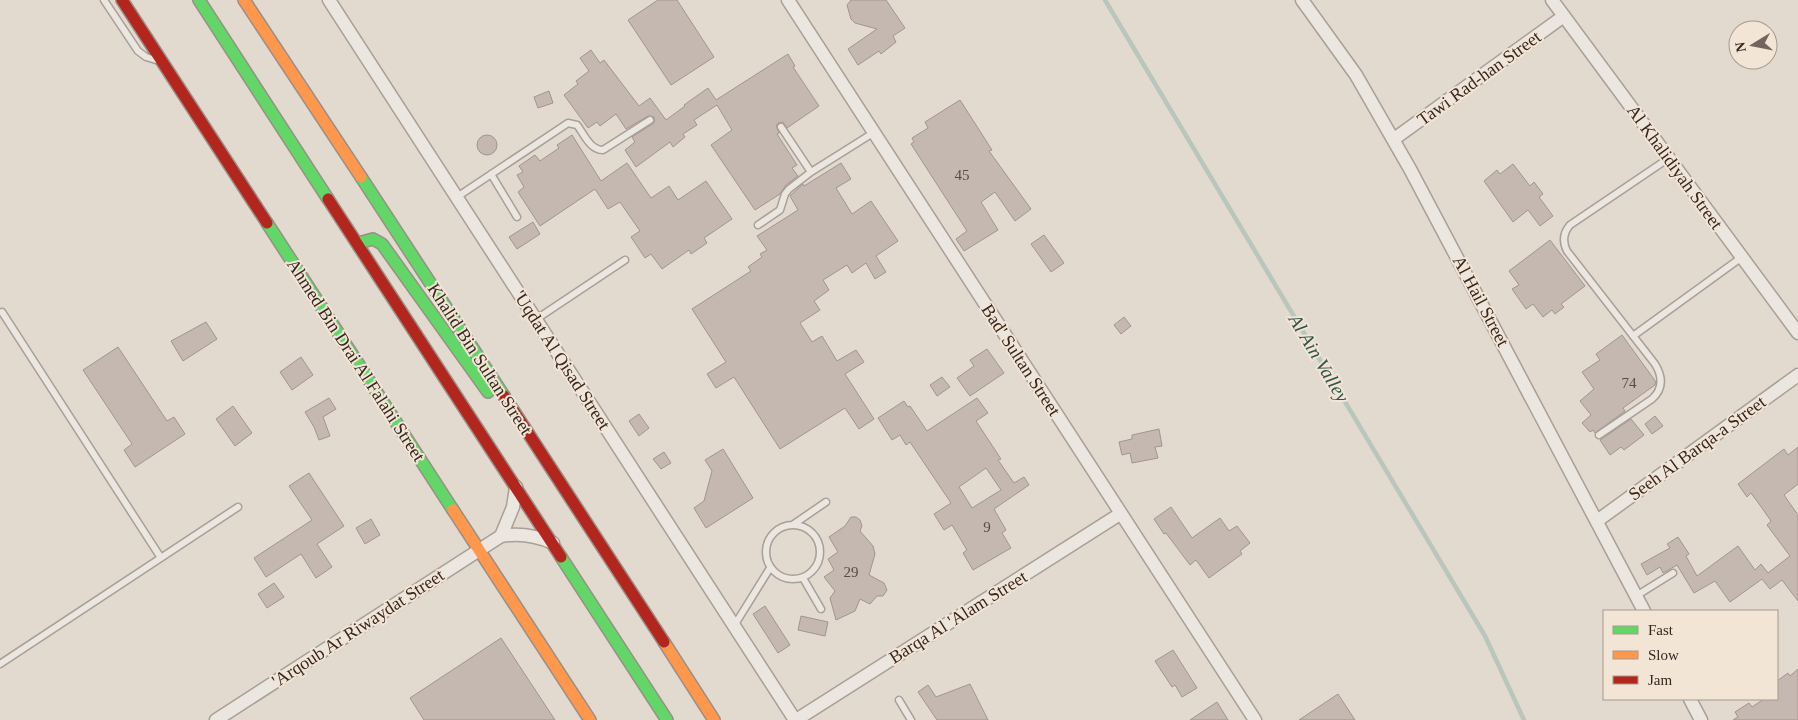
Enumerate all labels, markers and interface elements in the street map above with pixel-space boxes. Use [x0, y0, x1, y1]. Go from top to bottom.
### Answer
north arrow [1728, 20, 1778, 70]
street label: Tawi Rad-han Street [1413, 27, 1545, 129]
text: N [1732, 41, 1749, 53]
street label: Al Khalidiyah Street [1623, 101, 1727, 233]
house number: 45 [955, 167, 970, 183]
street label: Al Hail Street [1449, 252, 1513, 350]
street label: Ahmed Bin Drai Al Falahi Street [283, 255, 429, 465]
street label: Khalid Bin Sultan Street [424, 280, 536, 438]
street label: 'Uqdat Al Qisad Street [510, 287, 614, 433]
street label: Bad' Sultan Street [977, 300, 1065, 420]
water label: Al Ain Valley [1284, 309, 1354, 406]
house number: 74 [1622, 375, 1637, 391]
street label: Seeh Al Barqa-a Street [1625, 392, 1769, 504]
house number: 9 [983, 519, 991, 535]
house number: 29 [844, 564, 859, 580]
street label: 'Arqoub Ar Riwaydat Street [268, 565, 448, 691]
street label: Barqa Al 'Alam Street [885, 566, 1031, 668]
legend [1603, 610, 1778, 700]
text: Fast [1648, 622, 1674, 638]
text: Slow [1648, 647, 1679, 663]
text: Jam [1648, 672, 1672, 688]

